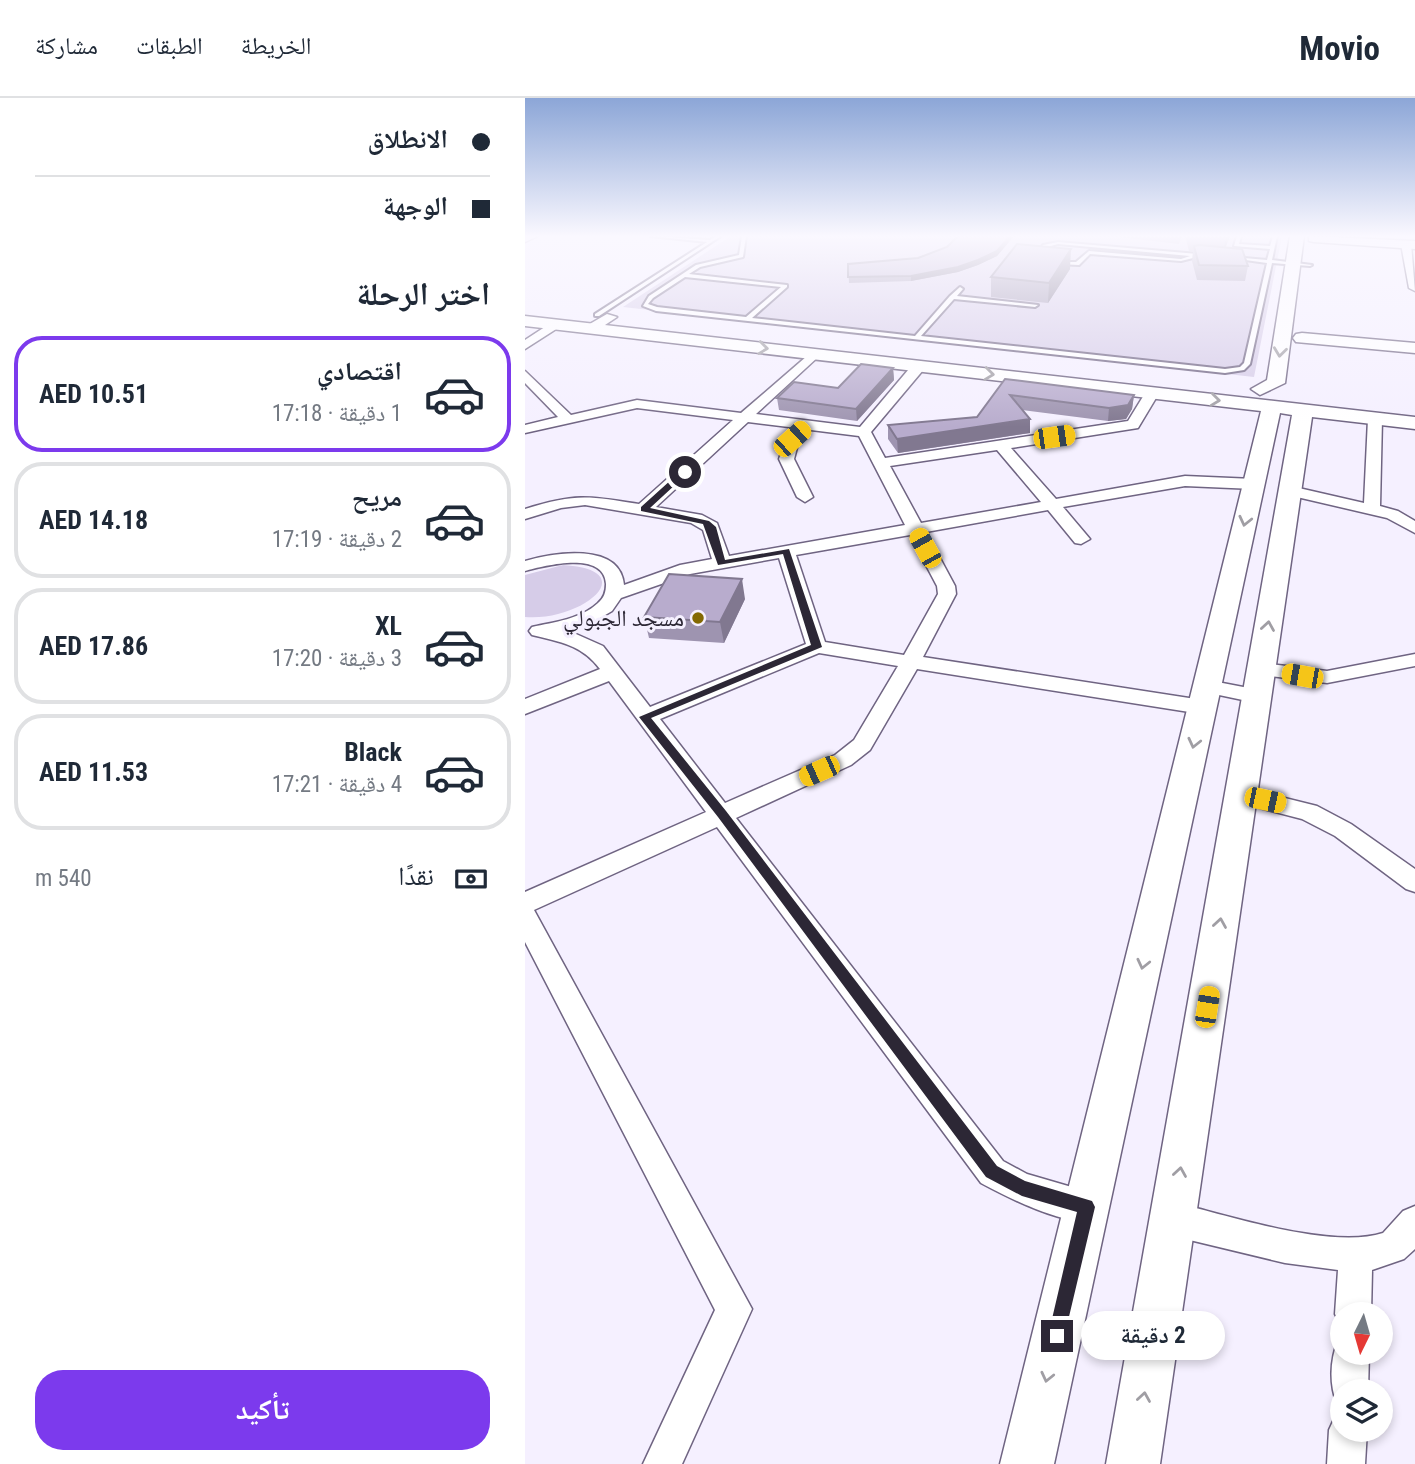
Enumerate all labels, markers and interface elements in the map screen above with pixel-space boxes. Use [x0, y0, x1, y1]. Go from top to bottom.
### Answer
text: Movio [1299, 29, 1380, 68]
text: مشاركة [35, 32, 98, 60]
text: الطبقات [136, 32, 203, 60]
text: الخريطة [241, 32, 311, 60]
text: الانطلاق [368, 124, 448, 154]
text: الوجهة [383, 191, 448, 221]
text: اختر الرحلة [356, 275, 490, 313]
one-way arrow [757, 341, 769, 356]
one-way arrow [1272, 346, 1287, 358]
text: اقتصادي [317, 356, 402, 386]
icon: car [423, 363, 486, 426]
one-way arrow [983, 367, 995, 382]
text: AED 10.51 [39, 379, 148, 409]
one-way arrow [1209, 393, 1221, 408]
text: 1 دقيقة · 17:18 [272, 400, 402, 427]
car [770, 417, 815, 461]
car [1032, 424, 1077, 450]
route start [669, 456, 701, 488]
text: مريح [352, 482, 402, 512]
icon: car [423, 489, 486, 552]
text: AED 14.18 [39, 505, 148, 535]
one-way arrow [1239, 515, 1253, 527]
car [906, 525, 945, 571]
text: 2 دقيقة · 17:19 [272, 526, 402, 553]
place label: مسجد الجبولي [563, 605, 684, 636]
marker: مسجد الجبولي [690, 610, 706, 626]
text: XL [375, 611, 402, 641]
icon: car [423, 615, 486, 678]
one-way arrow [1260, 620, 1275, 632]
text: AED 17.86 [39, 631, 148, 661]
text: 3 دقيقة · 17:20 [272, 645, 402, 672]
car [1280, 662, 1325, 690]
text: Black [344, 737, 402, 767]
one-way arrow [1188, 737, 1202, 749]
icon: car [423, 741, 486, 804]
car [796, 753, 843, 789]
text: AED 11.53 [39, 757, 148, 787]
text: 4 دقيقة · 17:21 [272, 771, 402, 798]
car [1243, 785, 1288, 815]
icon: cash [452, 860, 490, 898]
text: نقدًا [398, 861, 434, 891]
text: 540 m [35, 865, 92, 892]
one-way arrow [1212, 917, 1227, 929]
one-way arrow [1136, 958, 1151, 970]
car [1194, 985, 1221, 1029]
one-way arrow [1172, 1166, 1187, 1178]
north arrow [1330, 1302, 1393, 1365]
map controls [1330, 1302, 1393, 1442]
callout: 2 دقيقة [1081, 1312, 1225, 1360]
route end [1041, 1320, 1073, 1352]
text: 2 دقيقة [1120, 1322, 1186, 1349]
button: تأكيد [35, 1370, 490, 1450]
one-way arrow [1041, 1371, 1056, 1383]
button: layers [1330, 1379, 1393, 1442]
one-way arrow [1136, 1391, 1151, 1403]

